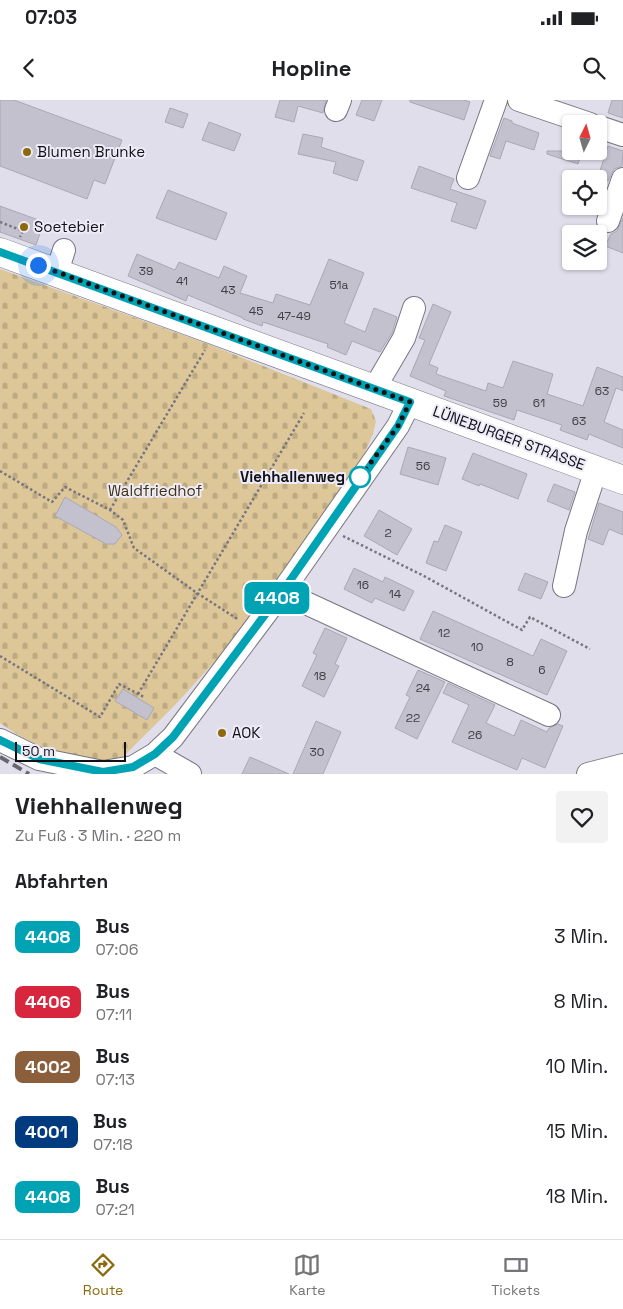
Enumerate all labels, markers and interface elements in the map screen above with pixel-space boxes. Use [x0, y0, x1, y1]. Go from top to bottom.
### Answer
text: 07:03 [25, 5, 77, 30]
icon: back [15, 54, 43, 82]
text: Hopline [272, 54, 351, 82]
icon: search [580, 54, 608, 82]
north arrow [562, 115, 608, 160]
map controls [562, 115, 607, 270]
place label: Blumen Brunke [37, 142, 145, 161]
marker: Blumen Brunke [21, 146, 33, 158]
button: locate [562, 170, 607, 215]
place label: Soetebier [34, 217, 105, 236]
marker: Soetebier [18, 221, 30, 233]
button: layers [562, 225, 607, 270]
your location [26, 253, 51, 278]
house number: 39 [139, 263, 153, 279]
house number: 41 [176, 273, 188, 289]
house number: 51a [330, 277, 349, 293]
house number: 43 [221, 282, 235, 298]
house number: 45 [249, 303, 263, 319]
house number: 47-49 [277, 308, 311, 324]
house number: 63 [595, 383, 609, 399]
house number: 59 [493, 395, 507, 411]
house number: 61 [533, 395, 545, 411]
street label: LÜNEBURGER STRASSE [430, 401, 588, 474]
house number: 63 [572, 413, 586, 429]
house number: 56 [416, 458, 430, 474]
marker: Viehhallenweg [349, 466, 371, 488]
place label: Viehhallenweg [240, 467, 345, 486]
park label: Waldfriedhof [108, 481, 202, 500]
house number: 2 [384, 525, 392, 541]
house number: 16 [357, 577, 369, 593]
line badge: 4408 [242, 582, 312, 614]
text: 4408 [254, 586, 300, 609]
house number: 14 [389, 586, 402, 602]
house number: 12 [438, 625, 450, 641]
house number: 10 [471, 639, 483, 655]
house number: 8 [506, 654, 514, 670]
house number: 6 [538, 662, 546, 678]
house number: 18 [314, 668, 326, 684]
house number: 24 [416, 680, 431, 696]
house number: 22 [406, 710, 420, 726]
place label: AOK [232, 723, 261, 742]
marker: AOK [216, 727, 228, 739]
house number: 26 [468, 727, 482, 743]
scale bar [15, 739, 126, 762]
text: 50 m [22, 742, 55, 760]
house number: 30 [310, 744, 324, 760]
text: Viehhallenweg [15, 790, 183, 821]
button: heart [556, 791, 608, 843]
text: Zu Fuß · 3 Min. · 220 m [15, 825, 181, 846]
text: Abfahrten [15, 869, 108, 894]
text: Bus [95, 914, 130, 939]
text: 3 Min. [554, 924, 608, 949]
text: 4408 [25, 925, 70, 948]
text: 07:06 [95, 939, 138, 960]
text: Bus [96, 979, 130, 1004]
text: 8 Min. [554, 989, 608, 1014]
text: 4406 [25, 990, 71, 1013]
text: 07:11 [96, 1004, 132, 1025]
text: Bus [95, 1044, 130, 1069]
text: 10 Min. [545, 1054, 608, 1079]
text: 4002 [25, 1055, 70, 1078]
text: 07:13 [95, 1069, 135, 1090]
text: Bus [93, 1109, 127, 1134]
text: 15 Min. [546, 1119, 608, 1144]
text: 4001 [25, 1120, 68, 1143]
text: 07:18 [93, 1134, 133, 1155]
text: Bus [95, 1174, 130, 1199]
text: 18 Min. [546, 1184, 608, 1209]
text: 4408 [25, 1185, 70, 1208]
text: 07:21 [95, 1199, 135, 1220]
tab: Route [83, 1251, 123, 1299]
tab: Karte [289, 1251, 325, 1299]
tab: Tickets [491, 1251, 540, 1299]

